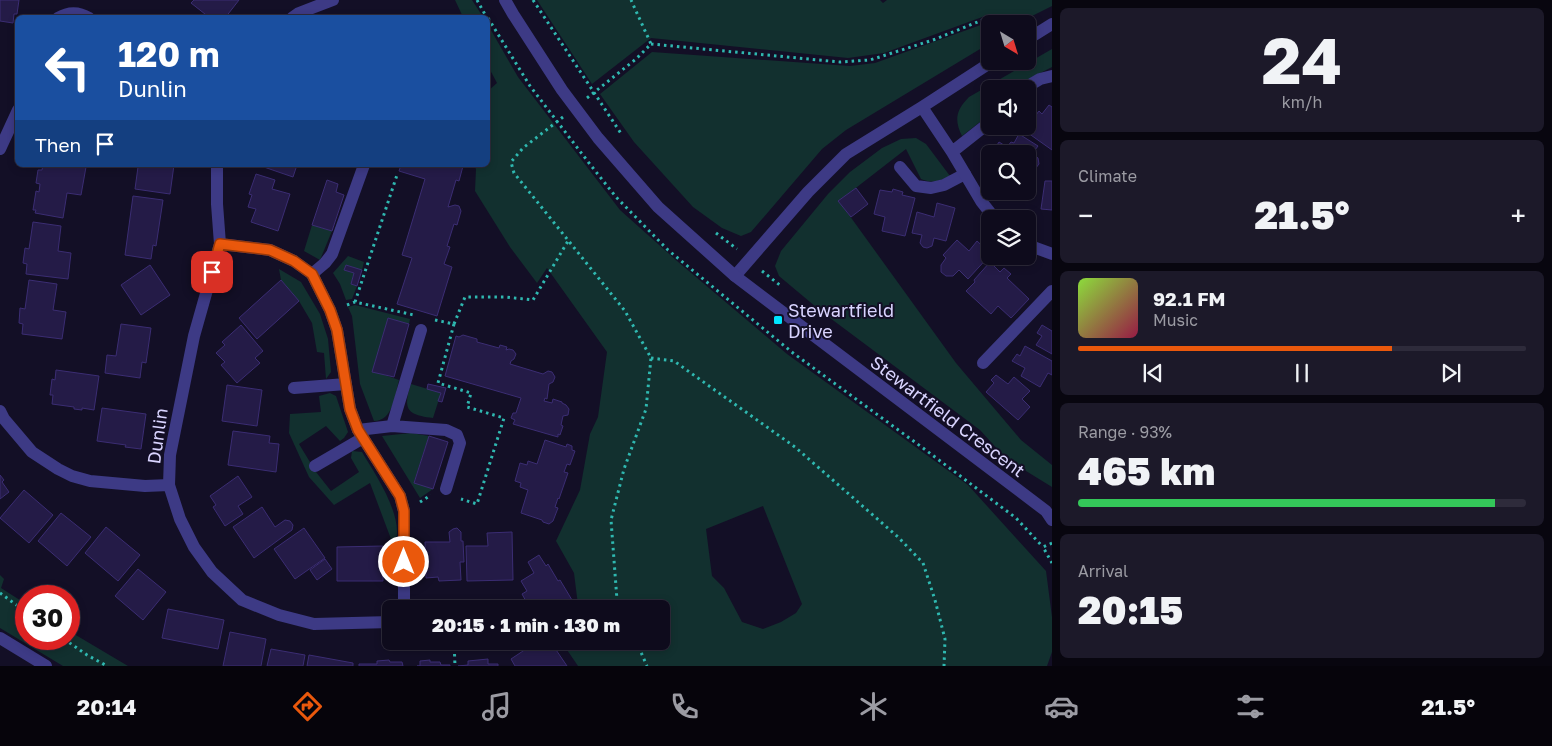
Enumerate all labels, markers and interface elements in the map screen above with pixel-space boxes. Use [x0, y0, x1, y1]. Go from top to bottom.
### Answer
north arrow [981, 15, 1036, 70]
map controls [981, 15, 1036, 265]
text: 24 [1262, 20, 1342, 98]
text: 120 m [118, 33, 220, 75]
icon: left [35, 35, 100, 100]
text: Dunlin [118, 75, 187, 102]
button: sound [981, 80, 1036, 135]
text: km/h [1282, 92, 1322, 112]
icon: arrive [91, 130, 119, 158]
text: Then [35, 133, 81, 156]
button: search [981, 145, 1036, 200]
text: Climate [1078, 166, 1137, 186]
text: 21.5° [1255, 192, 1349, 237]
text: − [1078, 199, 1093, 232]
text: + [1511, 199, 1526, 232]
button: layers [981, 210, 1036, 265]
pin [191, 251, 233, 293]
icon: arrive [198, 258, 226, 286]
text: 92.1 FM [1153, 287, 1226, 310]
place label: Stewartfield Drive [788, 299, 894, 342]
text: Music [1153, 310, 1198, 330]
marker: Stewartfield Drive [772, 314, 784, 326]
street label: Stewartfield Crescent [866, 351, 1030, 481]
icon: previous [1139, 359, 1167, 387]
icon: pause [1288, 359, 1316, 387]
icon: next [1437, 359, 1465, 387]
street label: Dunlin [142, 407, 172, 465]
text: Range · 93% [1078, 422, 1172, 442]
text: 465 km [1078, 448, 1215, 493]
position arrow [377, 535, 429, 587]
text: Arrival [1078, 561, 1128, 581]
speed limit sign: 30 [15, 585, 80, 650]
text: 20:15 [1078, 587, 1183, 632]
text: 20:15 · 1 min · 130 m [432, 613, 620, 636]
icon: directions [290, 689, 325, 724]
icon: music [479, 689, 514, 724]
icon: phone [667, 689, 702, 724]
icon: climate [856, 689, 891, 724]
icon: car [1044, 689, 1079, 724]
icon: filters [1233, 689, 1268, 724]
text: 20:14 [77, 693, 137, 720]
text: 21.5° [1421, 693, 1475, 720]

